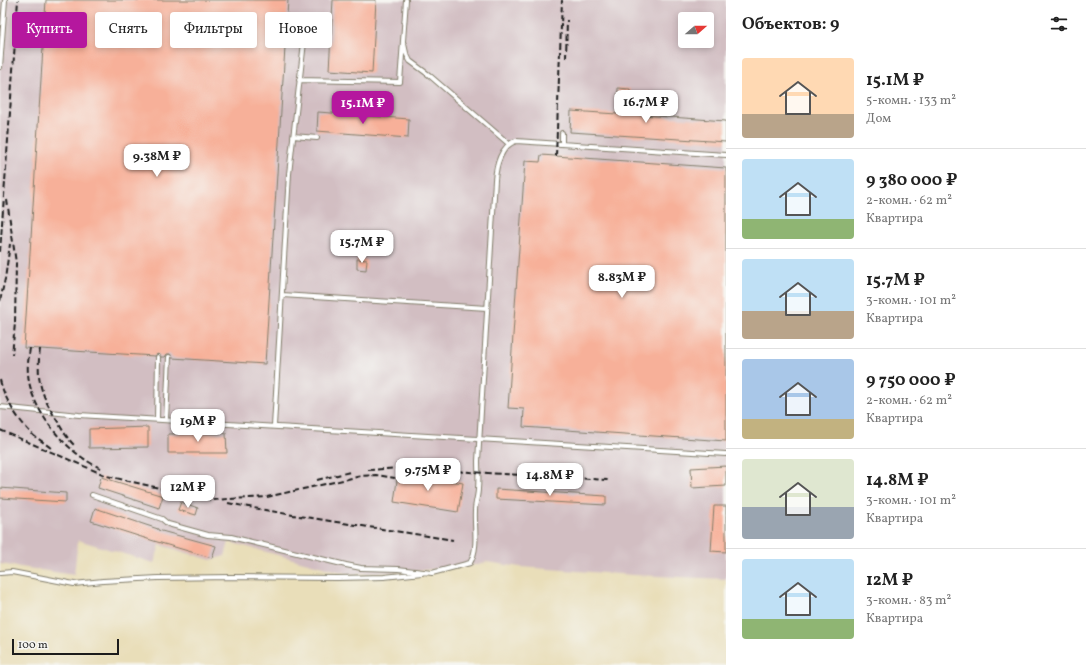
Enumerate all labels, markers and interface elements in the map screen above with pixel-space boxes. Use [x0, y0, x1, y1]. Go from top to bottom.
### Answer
chip: Купить [12, 12, 87, 48]
chip: Снять [95, 12, 162, 48]
chip: Фильтры [170, 12, 257, 48]
chip: Новое [265, 12, 332, 48]
north arrow [678, 12, 714, 48]
map controls [678, 12, 714, 48]
text: Объектов: 9 [742, 13, 839, 36]
icon: filters [1048, 13, 1070, 35]
text: 15.1M ₽ [866, 69, 924, 92]
icon: home [774, 74, 822, 122]
pin: 16.7M ₽ [609, 90, 683, 124]
pin: 15.1M ₽ [326, 91, 400, 125]
text: 5-комн. · 133 m² [866, 92, 956, 110]
text: 16.7M ₽ [623, 94, 669, 112]
text: 15.1M ₽ [341, 95, 385, 113]
text: Дом [866, 110, 891, 128]
pin: 9.38M ₽ [120, 144, 194, 178]
text: 9.38M ₽ [133, 148, 181, 166]
text: 9 380 000 ₽ [866, 169, 957, 192]
icon: home [774, 175, 822, 223]
text: 2-комн. · 62 m² [866, 192, 952, 210]
text: Квартира [866, 210, 923, 228]
pin: 15.7M ₽ [325, 230, 399, 264]
text: 15.7M ₽ [339, 234, 385, 252]
pin: 8.83M ₽ [585, 265, 659, 299]
text: 8.83M ₽ [598, 269, 646, 287]
text: 15.7M ₽ [866, 269, 925, 292]
icon: home [774, 275, 822, 323]
text: 3-комн. · 101 m² [866, 292, 956, 310]
text: Квартира [866, 310, 923, 328]
text: 9 750 000 ₽ [866, 369, 956, 392]
icon: home [774, 375, 822, 423]
text: 2-комн. · 62 m² [866, 392, 952, 410]
pin: 19M ₽ [170, 409, 226, 443]
text: Квартира [866, 410, 923, 428]
text: 19M ₽ [180, 413, 216, 431]
pin: 9.75M ₽ [391, 458, 465, 492]
text: 9.75M ₽ [404, 462, 452, 480]
pin: 14.8M ₽ [513, 463, 587, 497]
text: 14.8M ₽ [526, 467, 574, 485]
text: 14.8M ₽ [866, 469, 929, 492]
pin: 12M ₽ [160, 475, 216, 509]
icon: home [774, 475, 822, 523]
text: 12M ₽ [170, 479, 206, 497]
text: 3-комн. · 101 m² [866, 492, 956, 510]
text: Квартира [866, 510, 923, 528]
text: 12M ₽ [866, 569, 913, 592]
icon: home [774, 575, 822, 623]
text: 3-комн. · 83 m² [866, 592, 951, 610]
text: Квартира [866, 610, 923, 628]
scale bar [12, 637, 119, 656]
text: 100 m [18, 638, 48, 653]

